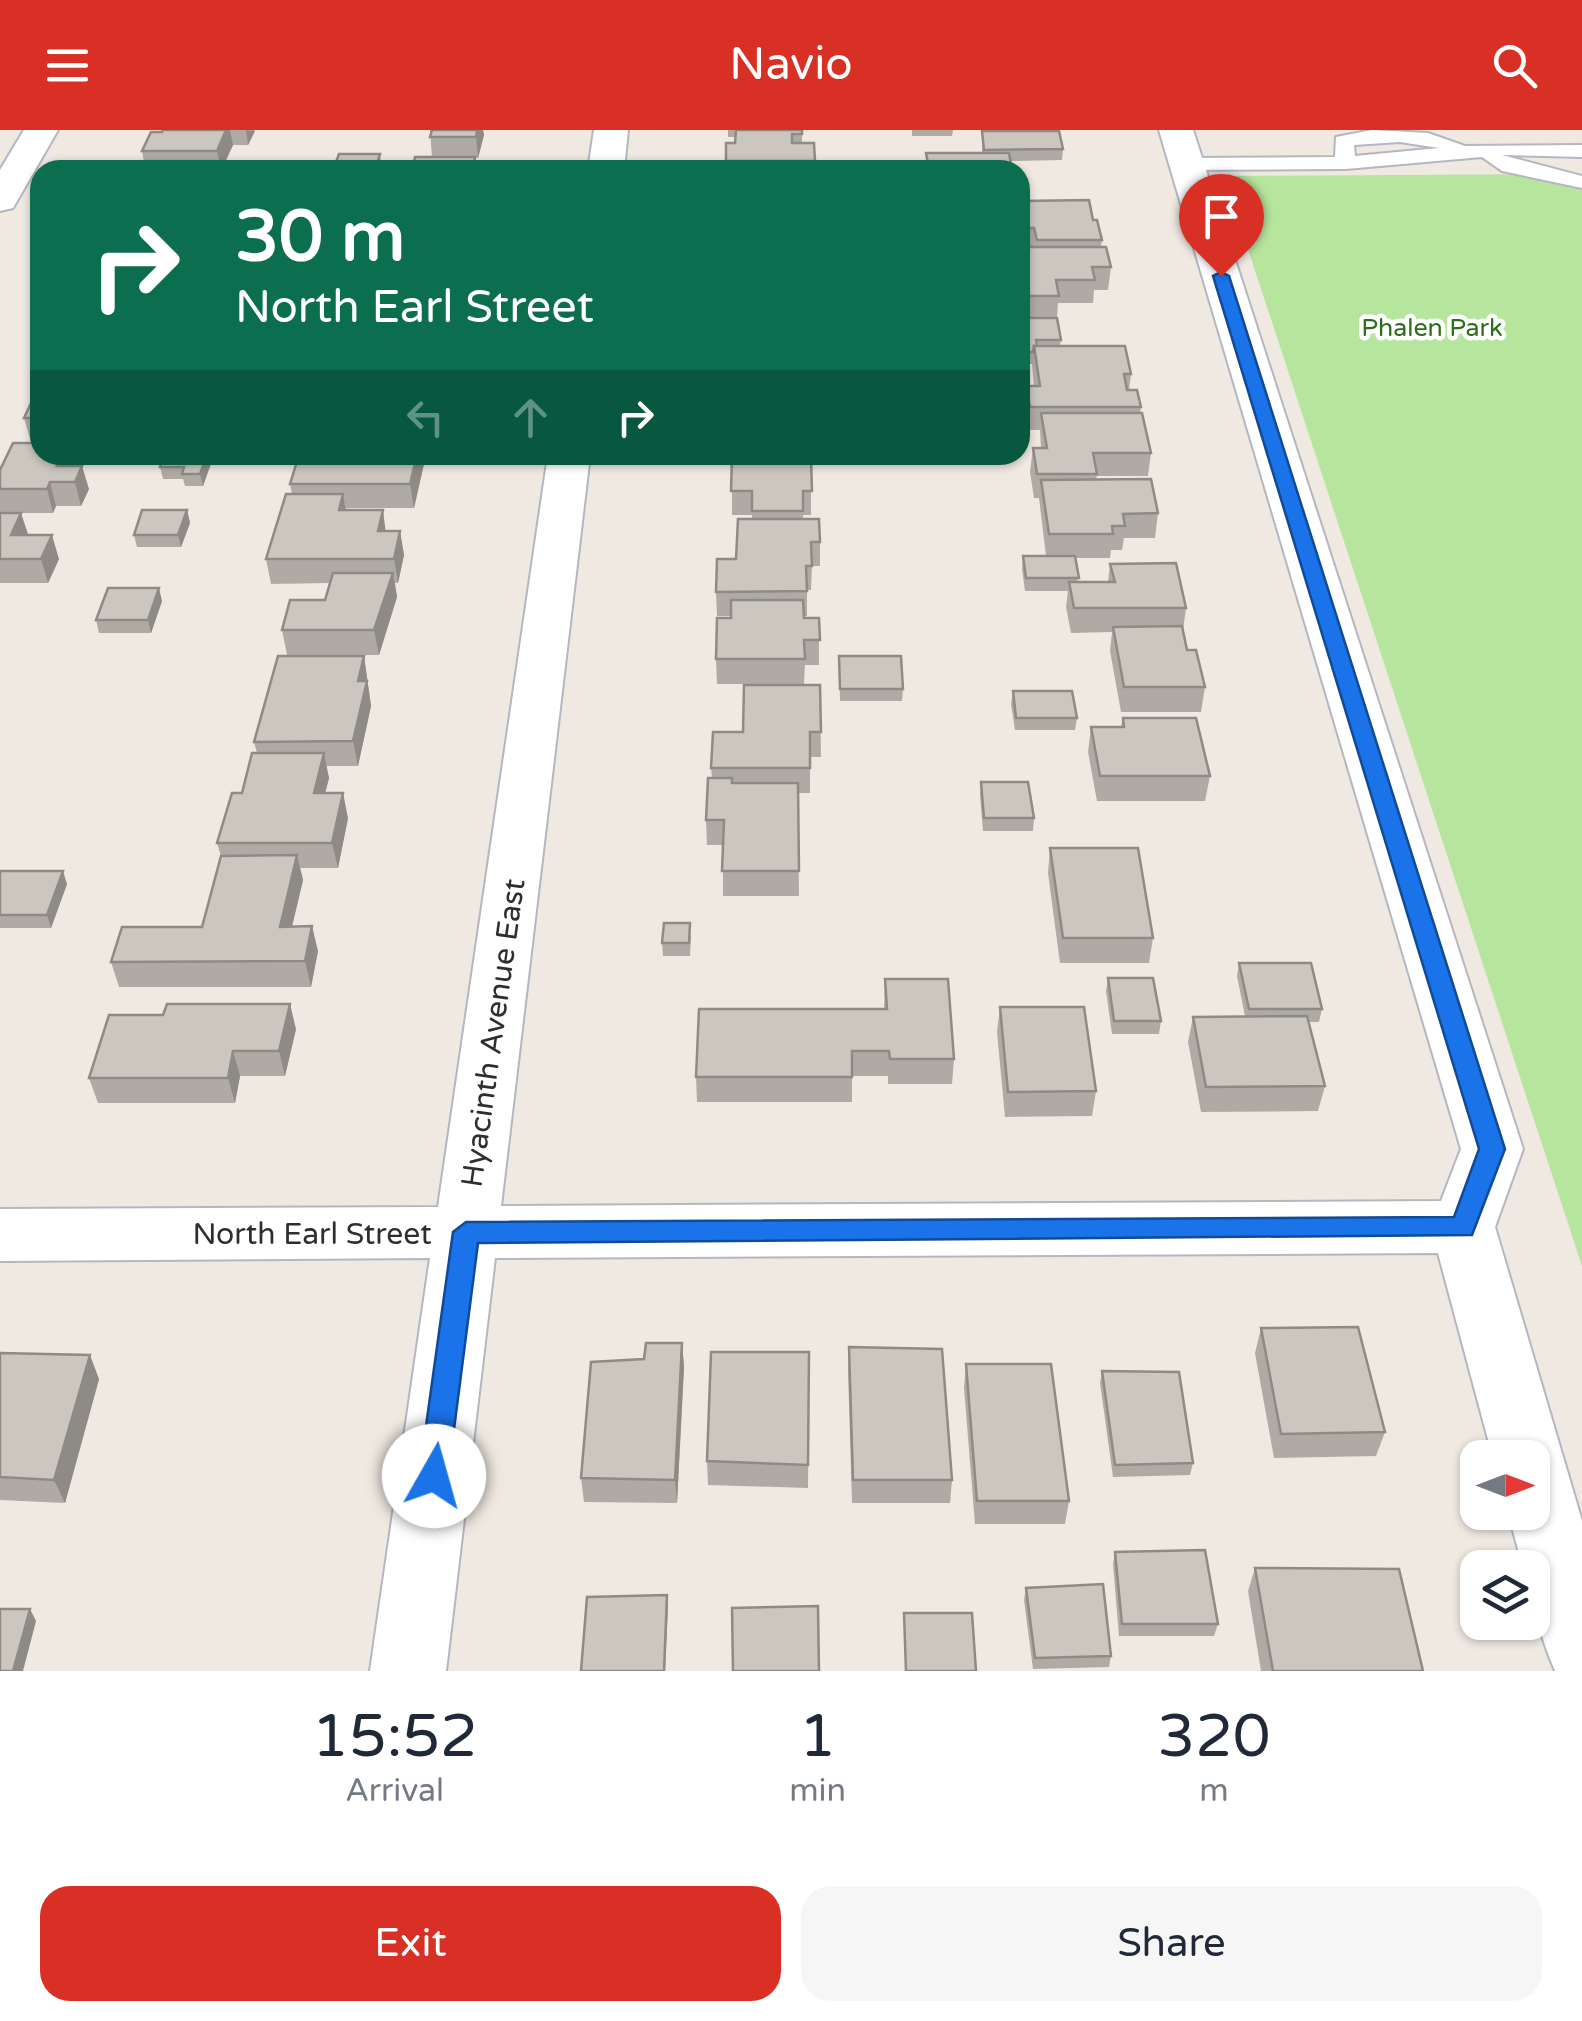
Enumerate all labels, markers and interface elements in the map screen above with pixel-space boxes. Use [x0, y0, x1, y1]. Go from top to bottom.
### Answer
icon: menu [40, 38, 95, 93]
text: Navio [729, 38, 853, 92]
icon: search [1487, 38, 1542, 93]
pin [1179, 174, 1264, 277]
icon: arrive [1194, 189, 1249, 244]
text: 30 m [235, 196, 405, 280]
icon: right [70, 200, 200, 330]
text: North Earl Street [235, 281, 594, 335]
park label: Phalen Park [1361, 313, 1503, 343]
icon: left [398, 390, 453, 445]
icon: ahead [503, 390, 558, 445]
icon: right [608, 390, 663, 445]
street label: Hyacinth Avenue East [454, 877, 533, 1190]
street label: North Earl Street [192, 1216, 432, 1253]
position arrow [382, 1424, 486, 1528]
north arrow [1460, 1440, 1550, 1530]
map controls [1460, 1440, 1550, 1640]
button: layers [1460, 1550, 1550, 1640]
text: 15:52 [311, 1701, 478, 1773]
text: 1 [799, 1701, 836, 1773]
text: 320 [1157, 1701, 1271, 1773]
text: Arrival [345, 1772, 444, 1810]
text: min [789, 1772, 846, 1810]
text: m [1199, 1772, 1229, 1810]
button: Exit [40, 1886, 781, 2001]
button: Share [801, 1886, 1542, 2001]

